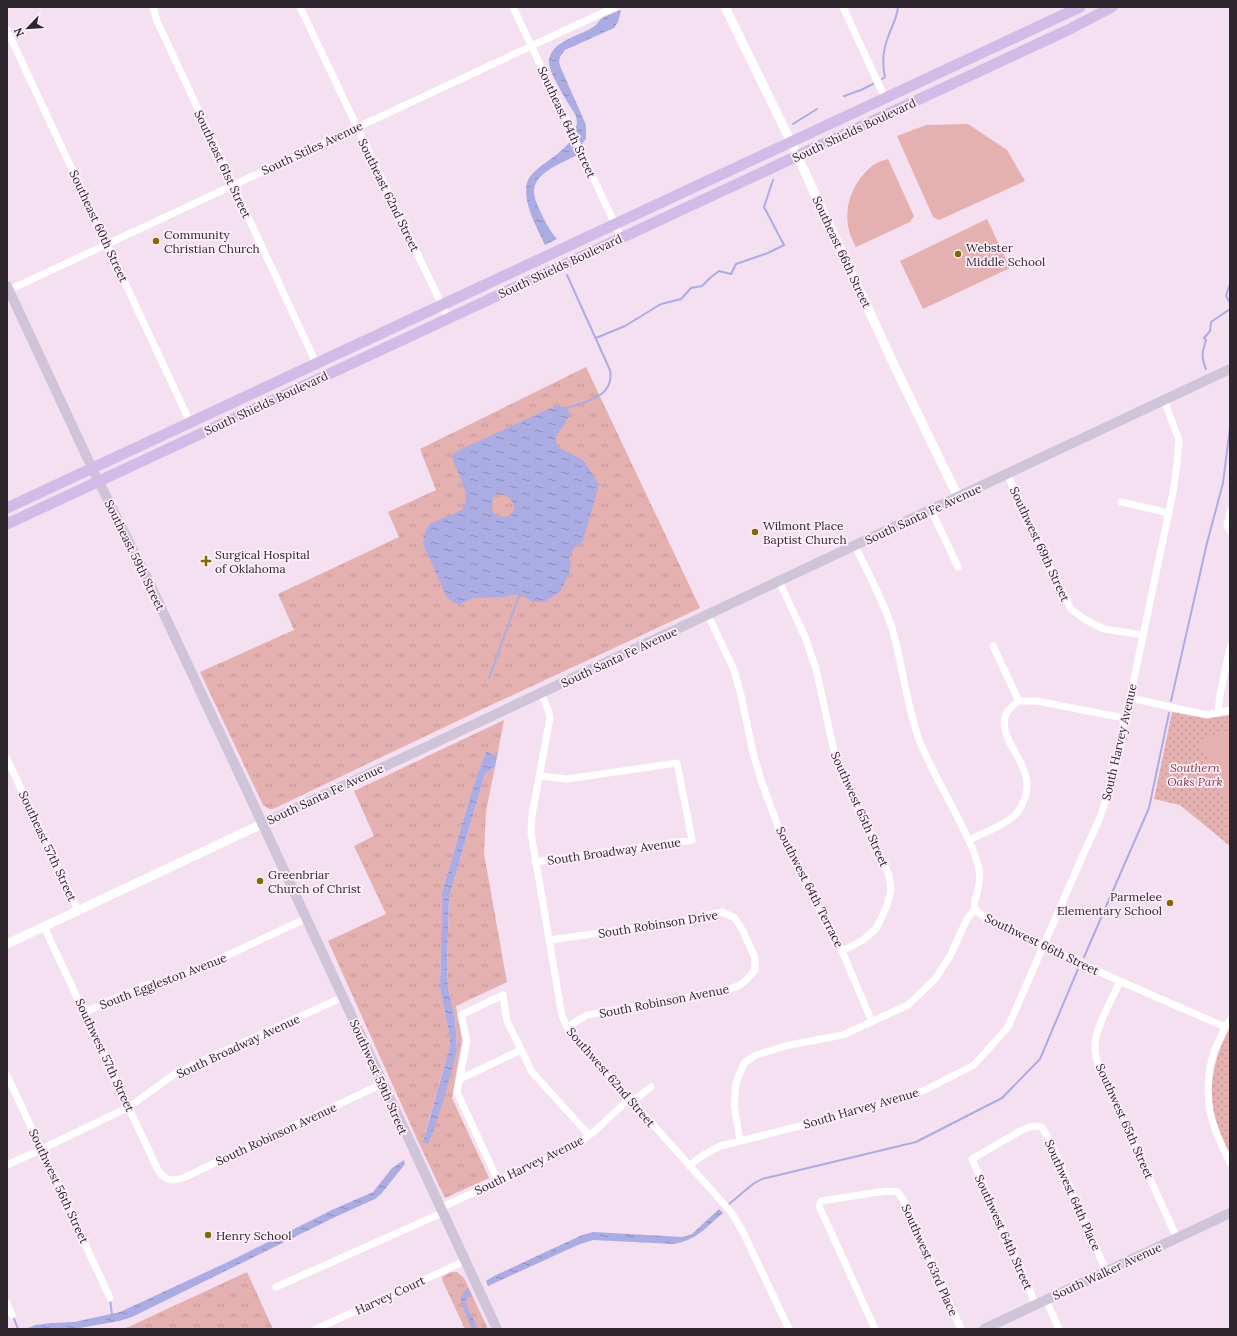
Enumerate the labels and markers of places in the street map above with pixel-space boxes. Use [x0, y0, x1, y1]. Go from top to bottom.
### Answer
place label: Community Christian Church [164, 227, 260, 256]
marker: Community Christian Church [151, 236, 161, 246]
place label: Webster Middle School [966, 240, 1045, 269]
marker: Webster Middle School [953, 249, 963, 259]
place label: Wilmont Place Baptist Church [763, 518, 847, 547]
marker: Wilmont Place Baptist Church [750, 527, 760, 537]
place label: Surgical Hospital of Oklahoma [215, 547, 310, 576]
marker: Surgical Hospital of Oklahoma [200, 555, 212, 567]
place label: Greenbriar Church of Christ [268, 867, 361, 896]
marker: Greenbriar Church of Christ [255, 876, 265, 886]
place label: Parmelee Elementary School [1057, 889, 1162, 918]
marker: Parmelee Elementary School [1165, 898, 1175, 908]
place label: Henry School [216, 1228, 291, 1243]
marker: Henry School [203, 1230, 213, 1240]

